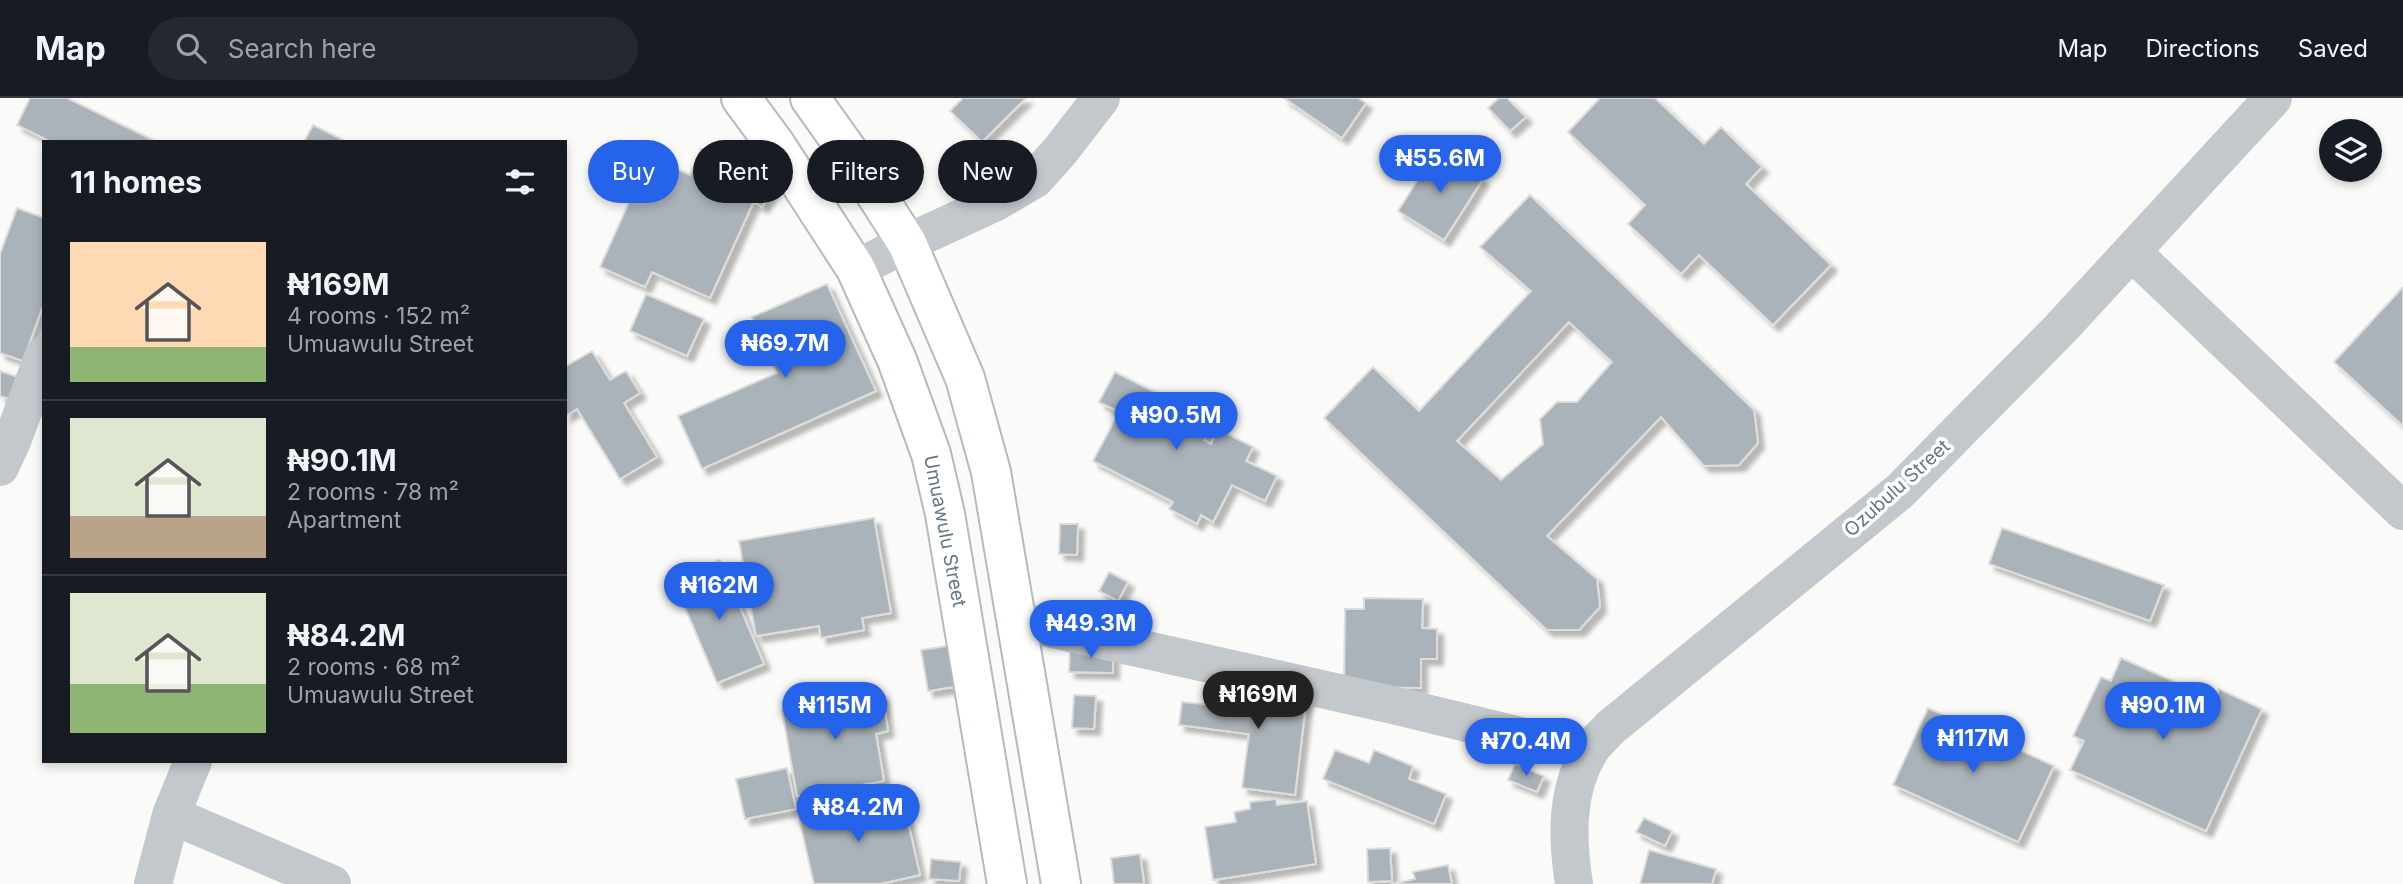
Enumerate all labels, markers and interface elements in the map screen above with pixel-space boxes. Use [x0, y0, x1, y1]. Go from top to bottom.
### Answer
search box [148, 17, 638, 80]
text: Map [35, 28, 106, 68]
icon: search [172, 29, 210, 67]
text: Search here [228, 33, 376, 64]
text: Map [2058, 34, 2107, 63]
text: Directions [2145, 34, 2260, 63]
text: Saved [2298, 34, 2368, 63]
map controls [2319, 119, 2382, 182]
button: layers [2319, 119, 2382, 182]
pin: ₦55.6M [1383, 136, 1497, 195]
chip: Buy [588, 140, 679, 203]
chip: Rent [693, 140, 793, 203]
chip: Filters [807, 140, 924, 203]
chip: New [938, 140, 1037, 203]
text: ₦55.6M [1395, 144, 1485, 172]
icon: filters [501, 163, 539, 201]
text: 11 homes [70, 164, 202, 200]
text: ₦169M [287, 266, 390, 302]
icon: home [126, 270, 210, 354]
text: 4 rooms · 152 m² [287, 302, 470, 330]
pin: ₦69.7M [728, 320, 842, 380]
text: ₦69.7M [741, 329, 829, 357]
text: Umuawulu Street [287, 330, 474, 358]
pin: ₦90.5M [1119, 392, 1233, 452]
text: ₦90.5M [1131, 401, 1221, 429]
street label: Ozubulu Street [1840, 435, 1954, 541]
text: ₦90.1M [287, 442, 397, 478]
icon: home [126, 446, 210, 530]
street label: Umuawulu Street [919, 453, 971, 609]
text: 2 rooms · 78 m² [287, 478, 459, 506]
text: Apartment [287, 506, 401, 534]
pin: ₦162M [670, 562, 768, 622]
text: ₦162M [680, 571, 758, 599]
pin: ₦49.3M [1034, 601, 1148, 660]
text: ₦49.3M [1046, 609, 1136, 637]
text: ₦84.2M [287, 617, 405, 653]
icon: home [126, 621, 210, 705]
text: 2 rooms · 68 m² [287, 653, 460, 681]
pin: ₦169M [1209, 672, 1307, 731]
text: ₦169M [1219, 680, 1297, 708]
text: Umuawulu Street [287, 681, 474, 709]
pin: ₦115M [786, 682, 884, 742]
pin: ₦90.1M [2106, 682, 2220, 742]
text: ₦115M [798, 691, 872, 719]
text: ₦90.1M [2121, 691, 2205, 719]
pin: ₦117M [1924, 716, 2022, 775]
pin: ₦70.4M [1469, 718, 1583, 778]
text: ₦117M [1937, 724, 2009, 752]
text: ₦70.4M [1481, 727, 1571, 755]
pin: ₦84.2M [801, 784, 915, 844]
text: ₦84.2M [813, 793, 903, 821]

